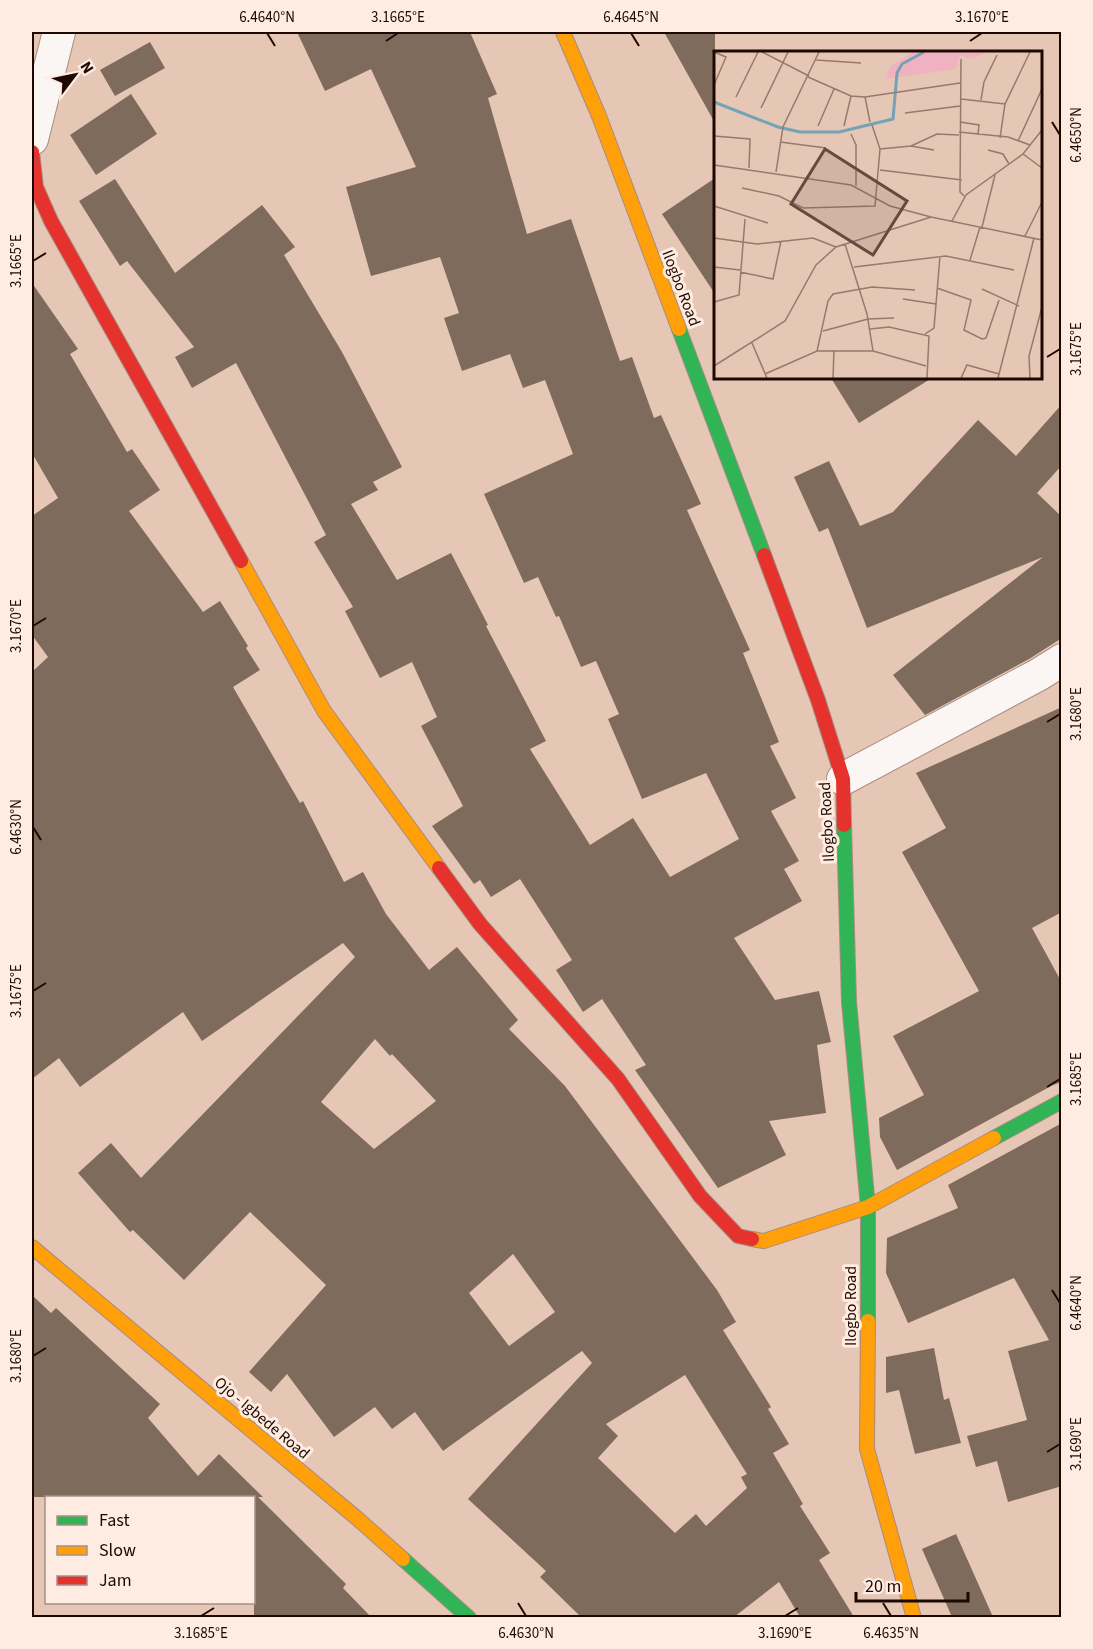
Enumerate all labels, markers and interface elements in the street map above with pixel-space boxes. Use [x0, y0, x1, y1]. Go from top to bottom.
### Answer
text: 6.4640°N [239, 7, 295, 28]
text: 3.1665°E [371, 7, 425, 28]
text: 6.4645°N [603, 7, 659, 28]
text: 3.1670°E [955, 7, 1009, 28]
north arrow [45, 45, 105, 105]
inset map [714, 51, 1042, 380]
text: N [75, 57, 99, 78]
text: 6.4650°N [1066, 107, 1087, 163]
text: 3.1665°E [6, 234, 27, 288]
street label: Ilogbo Road [656, 247, 706, 329]
text: 3.1675°E [1066, 322, 1087, 376]
text: 3.1670°E [6, 599, 27, 653]
text: 3.1680°E [1066, 687, 1087, 741]
street label: Ilogbo Road [814, 781, 840, 863]
text: 6.4630°N [6, 799, 27, 855]
text: 3.1675°E [6, 964, 27, 1018]
text: 3.1685°E [1066, 1052, 1087, 1106]
street label: Ilogbo Road [840, 1266, 862, 1346]
text: 6.4640°N [1066, 1275, 1087, 1331]
text: 3.1680°E [6, 1329, 27, 1383]
street label: Ojo - Igbede Road [210, 1372, 314, 1464]
text: 3.1690°E [1066, 1417, 1087, 1471]
legend [45, 1496, 255, 1604]
text: Fast [99, 1508, 130, 1533]
text: Slow [99, 1538, 136, 1563]
scale bar [856, 1565, 968, 1603]
text: Jam [99, 1568, 132, 1593]
text: 20 m [865, 1574, 901, 1599]
text: 3.1685°E [174, 1623, 228, 1644]
text: 6.4630°N [498, 1623, 554, 1644]
text: 3.1690°E [758, 1623, 812, 1644]
text: 6.4635°N [863, 1623, 919, 1644]

